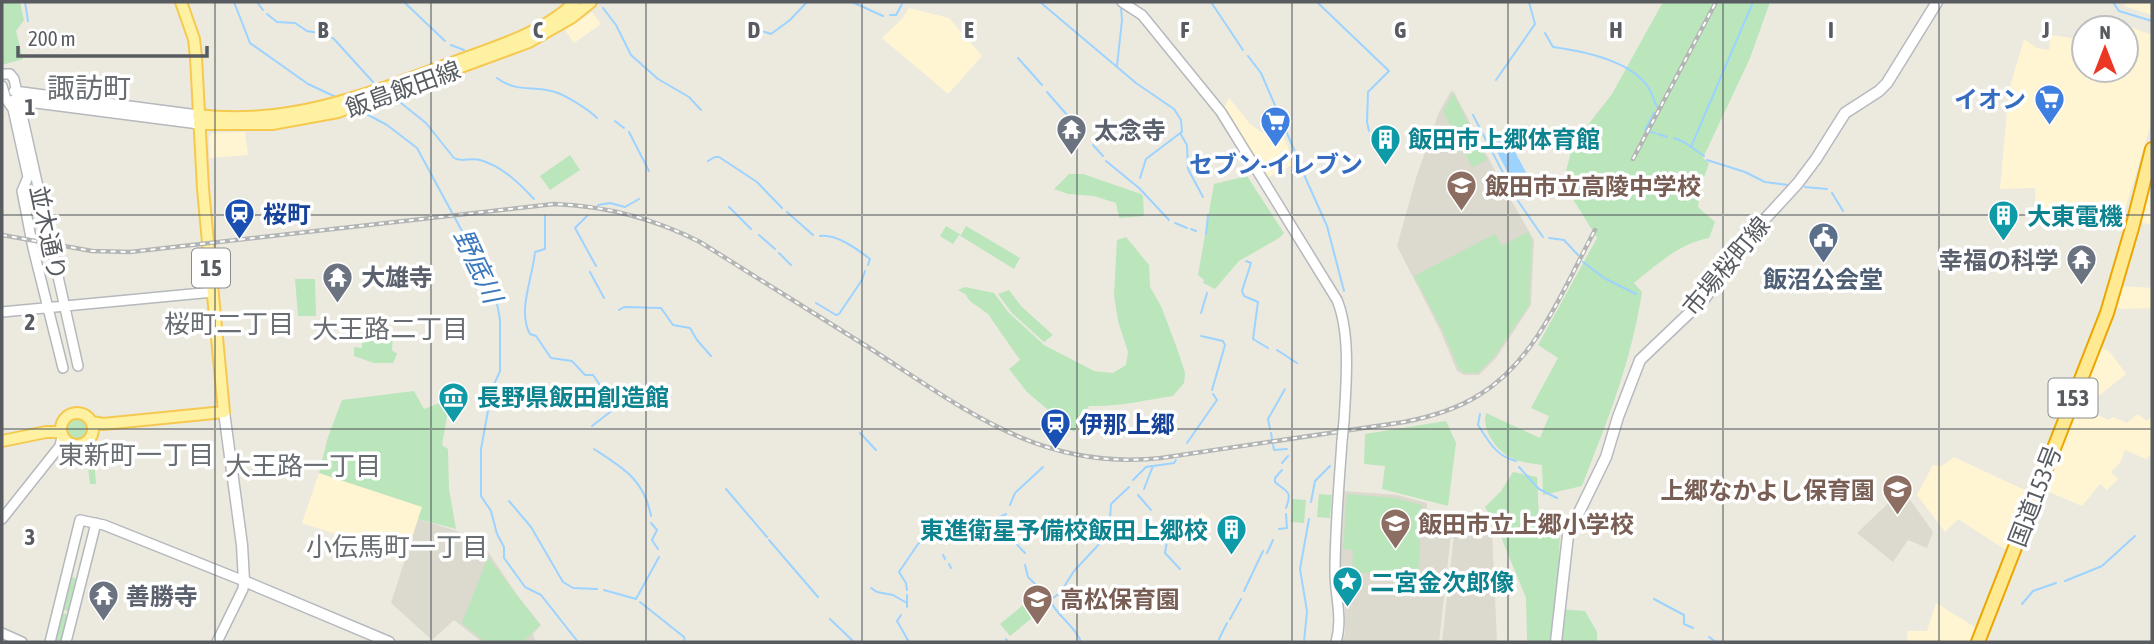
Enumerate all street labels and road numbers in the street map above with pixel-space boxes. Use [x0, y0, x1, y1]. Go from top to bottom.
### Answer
street label: 飯島飯田線 [342, 56, 464, 122]
street label: 並木通り [25, 183, 71, 283]
street label: 市場桜町線 [1677, 211, 1775, 321]
road number: 15 [192, 248, 230, 288]
road number: 153 [2048, 378, 2098, 418]
street label: 国道153号 [2003, 442, 2067, 550]

